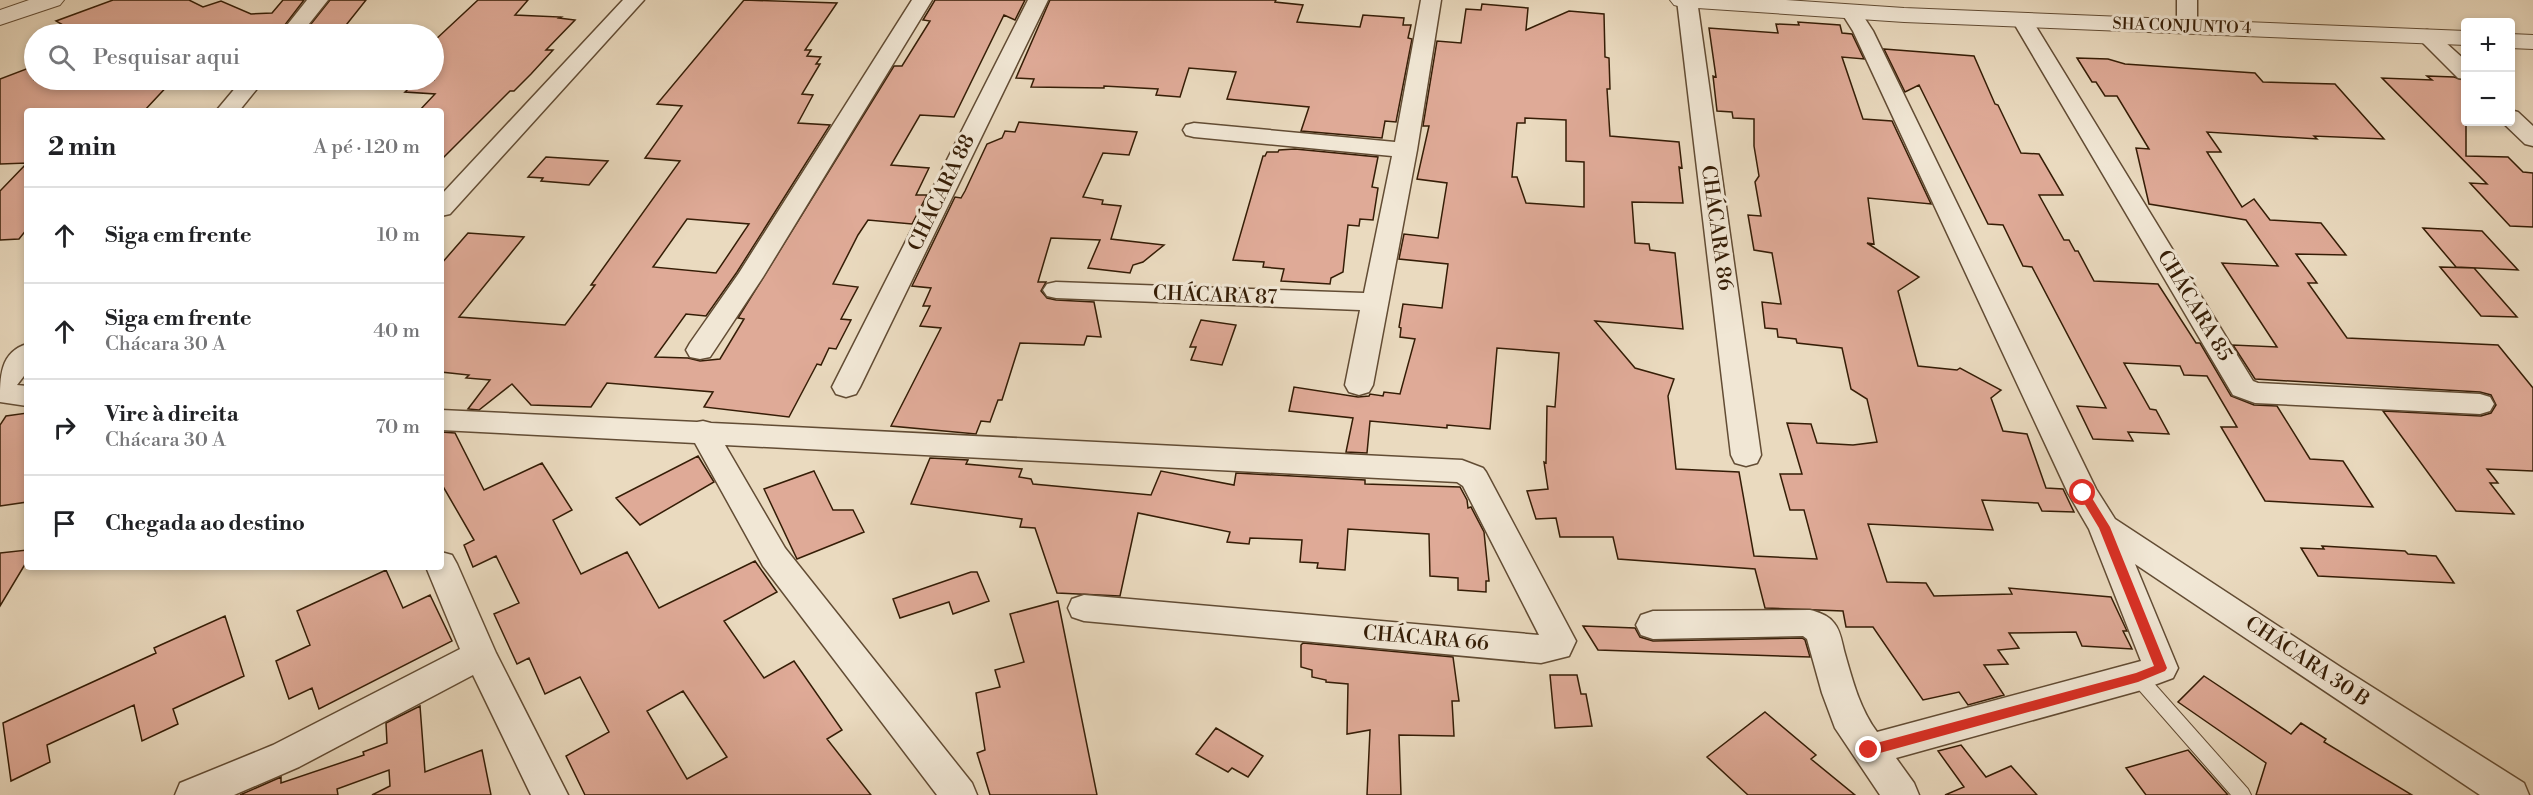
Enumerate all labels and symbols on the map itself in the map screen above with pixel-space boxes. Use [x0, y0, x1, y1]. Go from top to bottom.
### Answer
street label: SHA CONJUNTO 4 [2112, 14, 2252, 38]
street label: CHÁCARA 88 [902, 130, 981, 255]
street label: CHÁCARA 86 [1695, 164, 1738, 292]
street label: CHÁCARA 85 [2151, 245, 2238, 366]
street label: CHÁCARA 87 [1153, 280, 1278, 311]
route start [2069, 479, 2095, 505]
street label: CHÁCARA 30 B [2240, 610, 2374, 713]
street label: CHÁCARA 66 [1362, 620, 1490, 657]
route end [1855, 736, 1881, 762]

